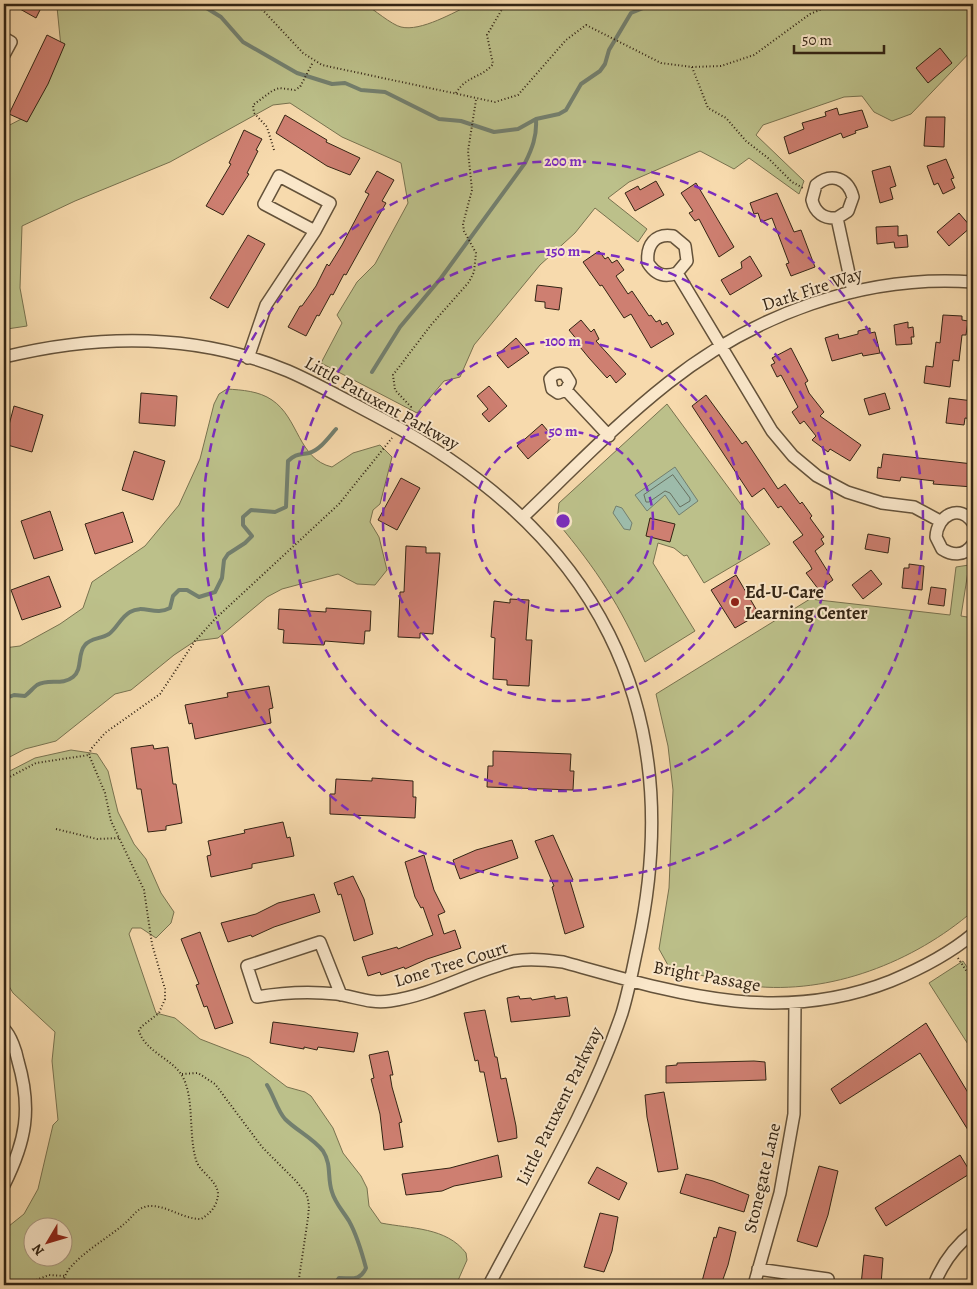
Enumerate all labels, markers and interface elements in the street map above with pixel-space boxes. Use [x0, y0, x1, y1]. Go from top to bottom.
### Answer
scale bar [794, 22, 884, 54]
text: 50 m [802, 30, 832, 50]
text: 200 m [544, 151, 582, 171]
text: 150 m [546, 241, 581, 261]
street label: Dark Fire Way [759, 261, 866, 317]
text: 100 m [545, 331, 581, 351]
street label: Little Patuxent Parkway [300, 350, 465, 456]
text: 50 m [548, 421, 578, 441]
centre of rings [554, 512, 572, 530]
place label: Ed-U-Care Learning Center [745, 580, 868, 625]
marker: Ed-U-Care Learning Center [729, 596, 741, 608]
street label: Lone Tree Court [391, 935, 511, 993]
street label: Bright Passage [651, 955, 763, 997]
street label: Little Patuxent Parkway [510, 1022, 608, 1189]
street label: Stonegate Lane [738, 1121, 786, 1235]
north arrow [22, 1216, 72, 1266]
text: N [28, 1240, 49, 1260]

